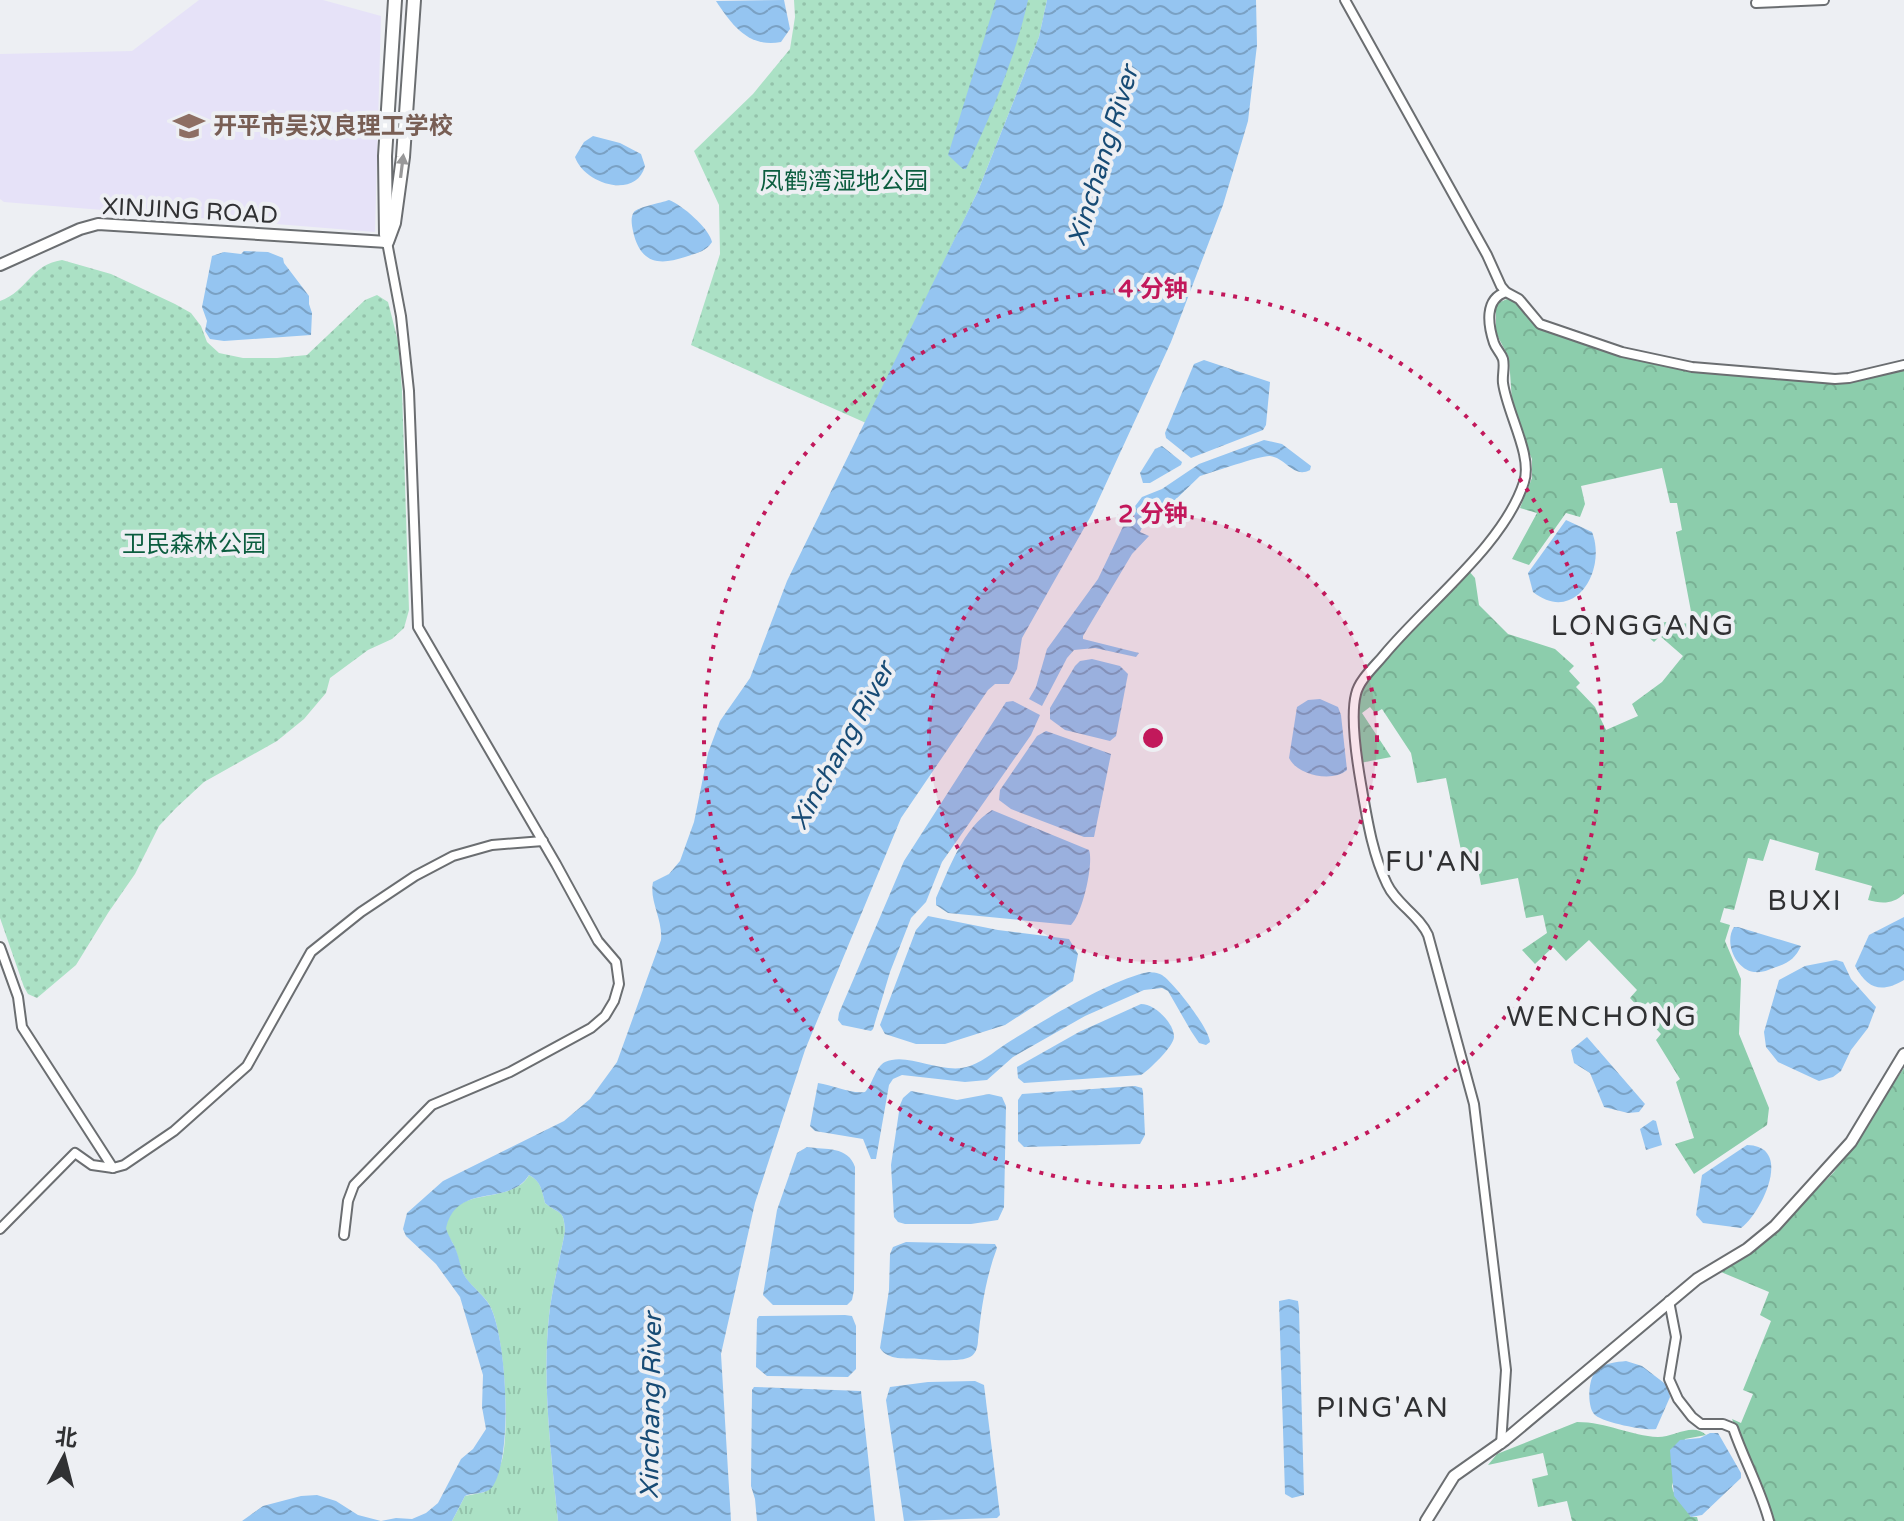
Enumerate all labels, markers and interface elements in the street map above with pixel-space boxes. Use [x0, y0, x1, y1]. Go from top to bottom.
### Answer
water label: Xinchang River [1061, 59, 1146, 250]
school or university icon: 开平市吴汉良理工学校 [172, 109, 206, 143]
place label: 开平市吴汉良理工学校 [213, 112, 453, 141]
one-way arrow [395, 153, 408, 178]
park label: 凤鹤湾湿地公园 [760, 167, 928, 196]
street label: XINJING ROAD [101, 192, 279, 230]
text: 4 分钟 [1118, 275, 1188, 304]
text: 2 分钟 [1118, 500, 1188, 529]
park label: 卫民森林公园 [122, 530, 266, 559]
district label: LONGGANG [1551, 609, 1735, 643]
water label: Xinchang River [783, 654, 902, 835]
centre of rings [1139, 724, 1167, 752]
district label: FU'AN [1385, 845, 1483, 879]
district label: BUXI [1767, 884, 1843, 918]
district label: WENCHONG [1506, 1000, 1698, 1034]
water label: Xinchang River [634, 1310, 668, 1499]
district label: PING'AN [1316, 1391, 1450, 1425]
north arrow [24, 1417, 104, 1497]
text: 北 [54, 1424, 79, 1452]

